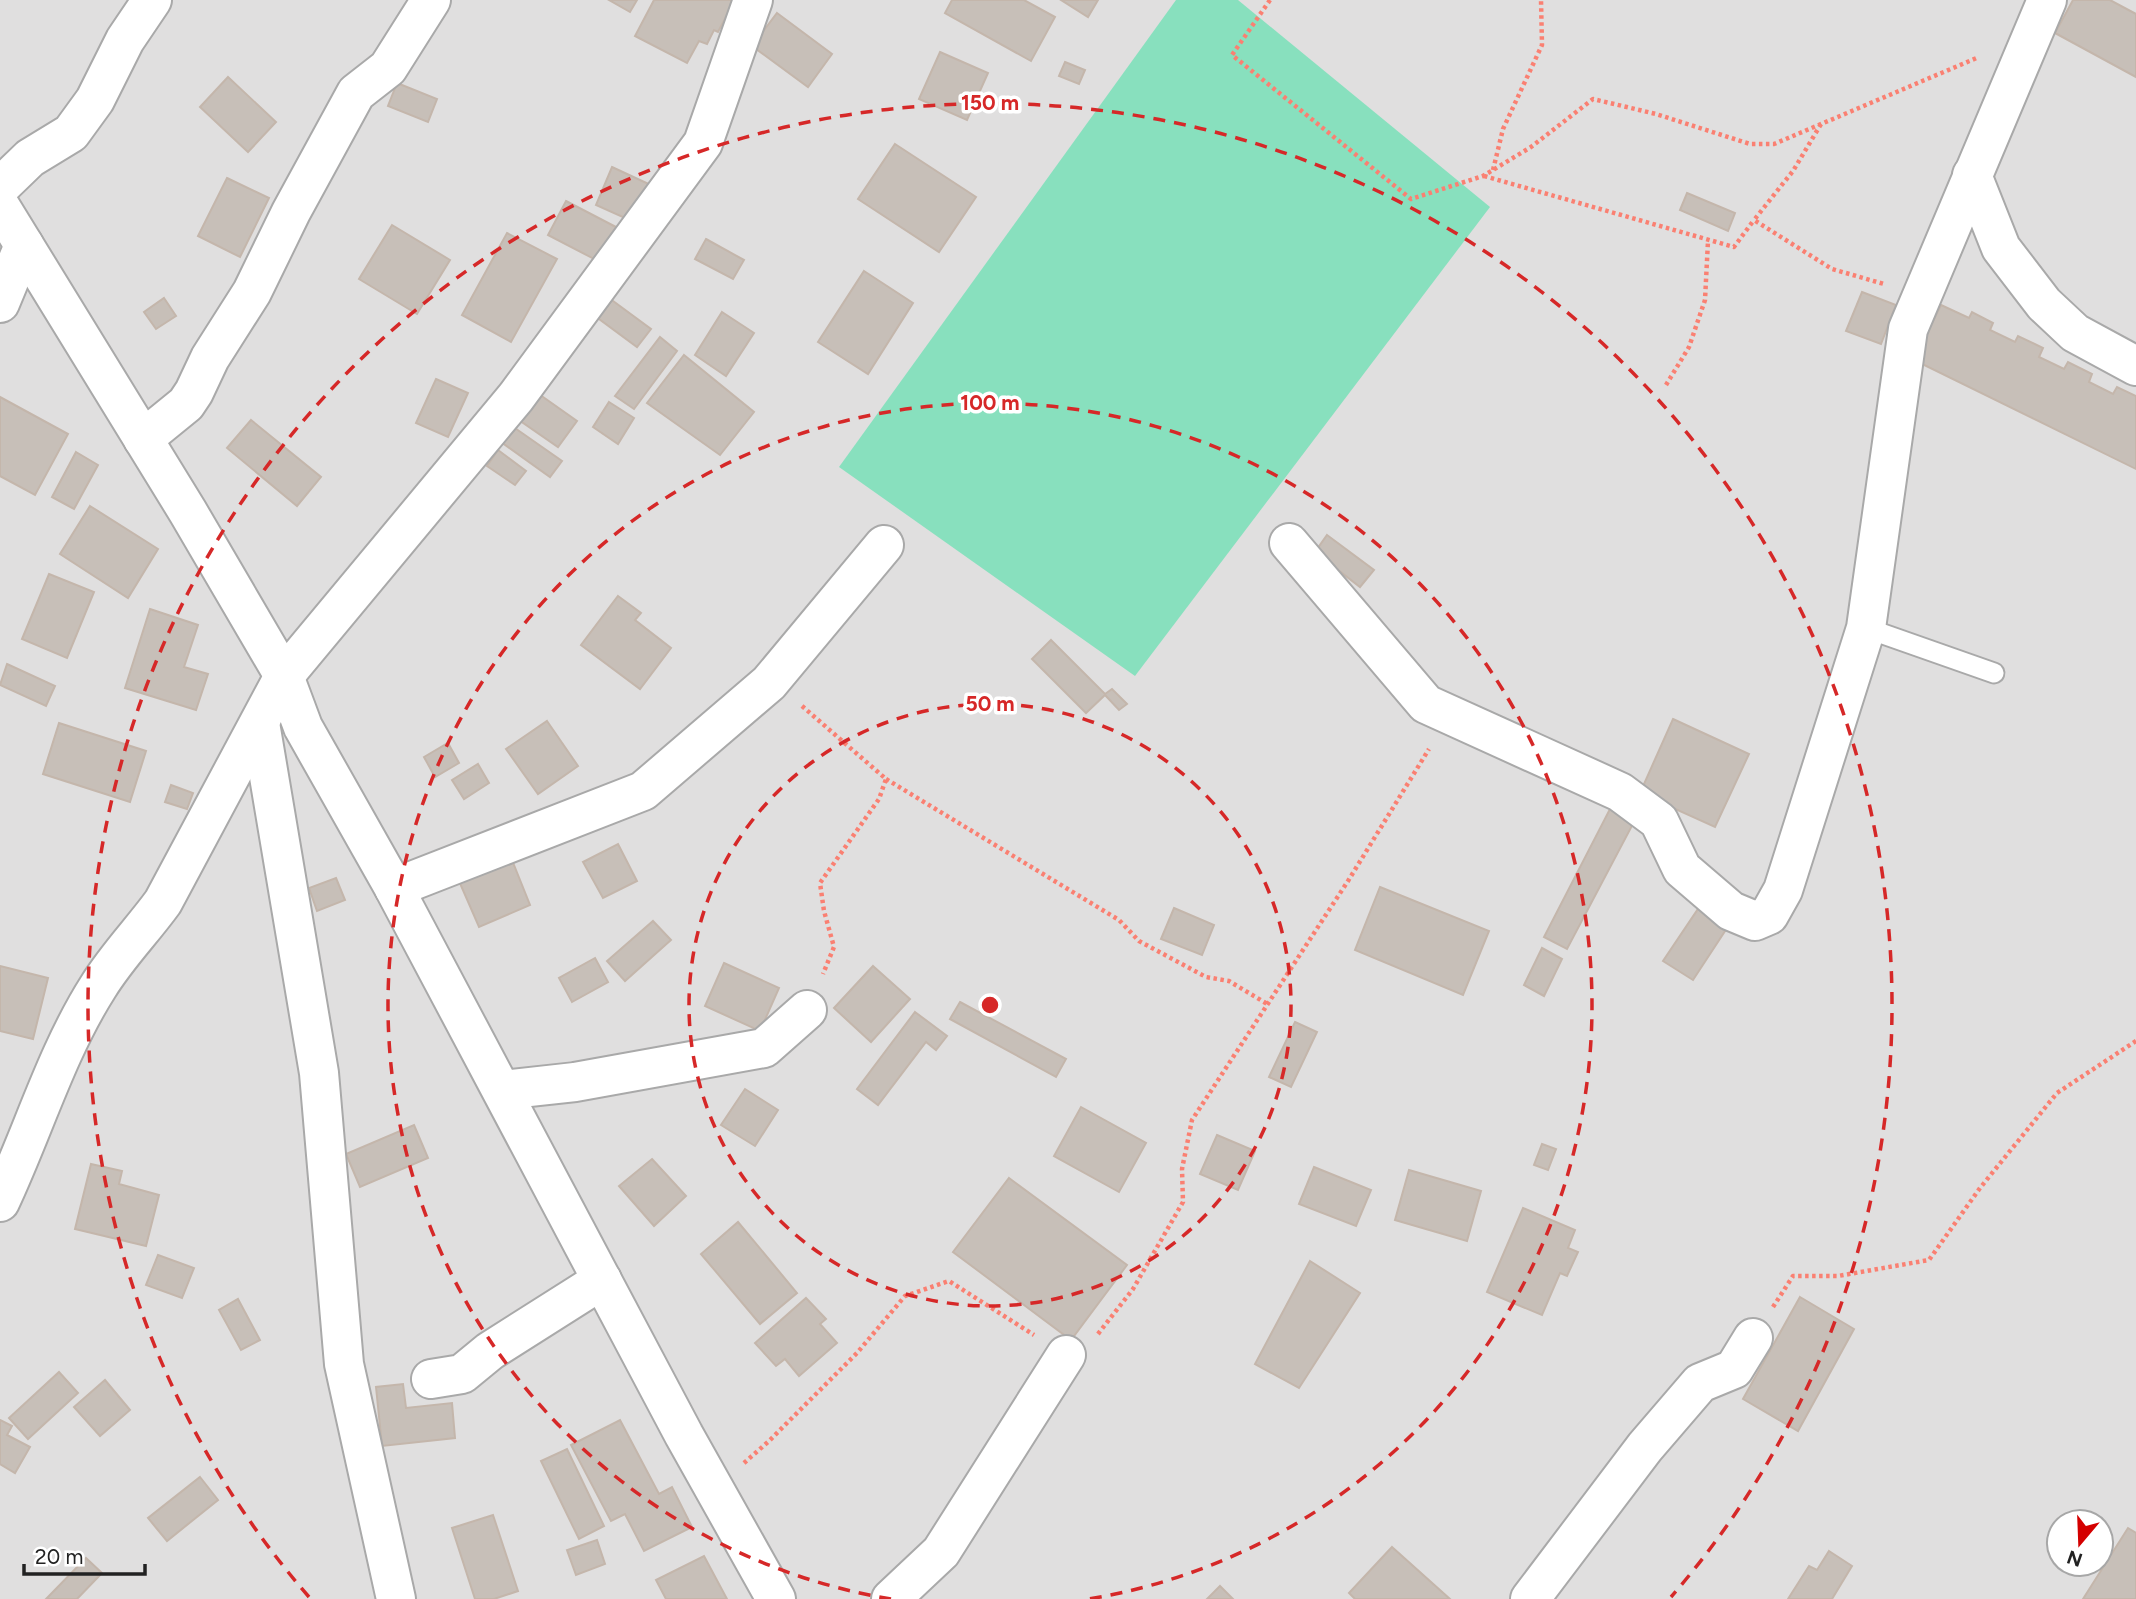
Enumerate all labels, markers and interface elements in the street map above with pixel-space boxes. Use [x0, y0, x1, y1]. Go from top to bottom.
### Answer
text: 150 m [961, 90, 1019, 115]
text: 100 m [960, 390, 1020, 415]
text: 50 m [965, 691, 1015, 716]
centre of rings [978, 993, 1002, 1017]
north arrow [2045, 1508, 2115, 1578]
scale bar [24, 1532, 145, 1576]
text: 20 m [35, 1544, 83, 1569]
text: N [2064, 1545, 2085, 1572]

